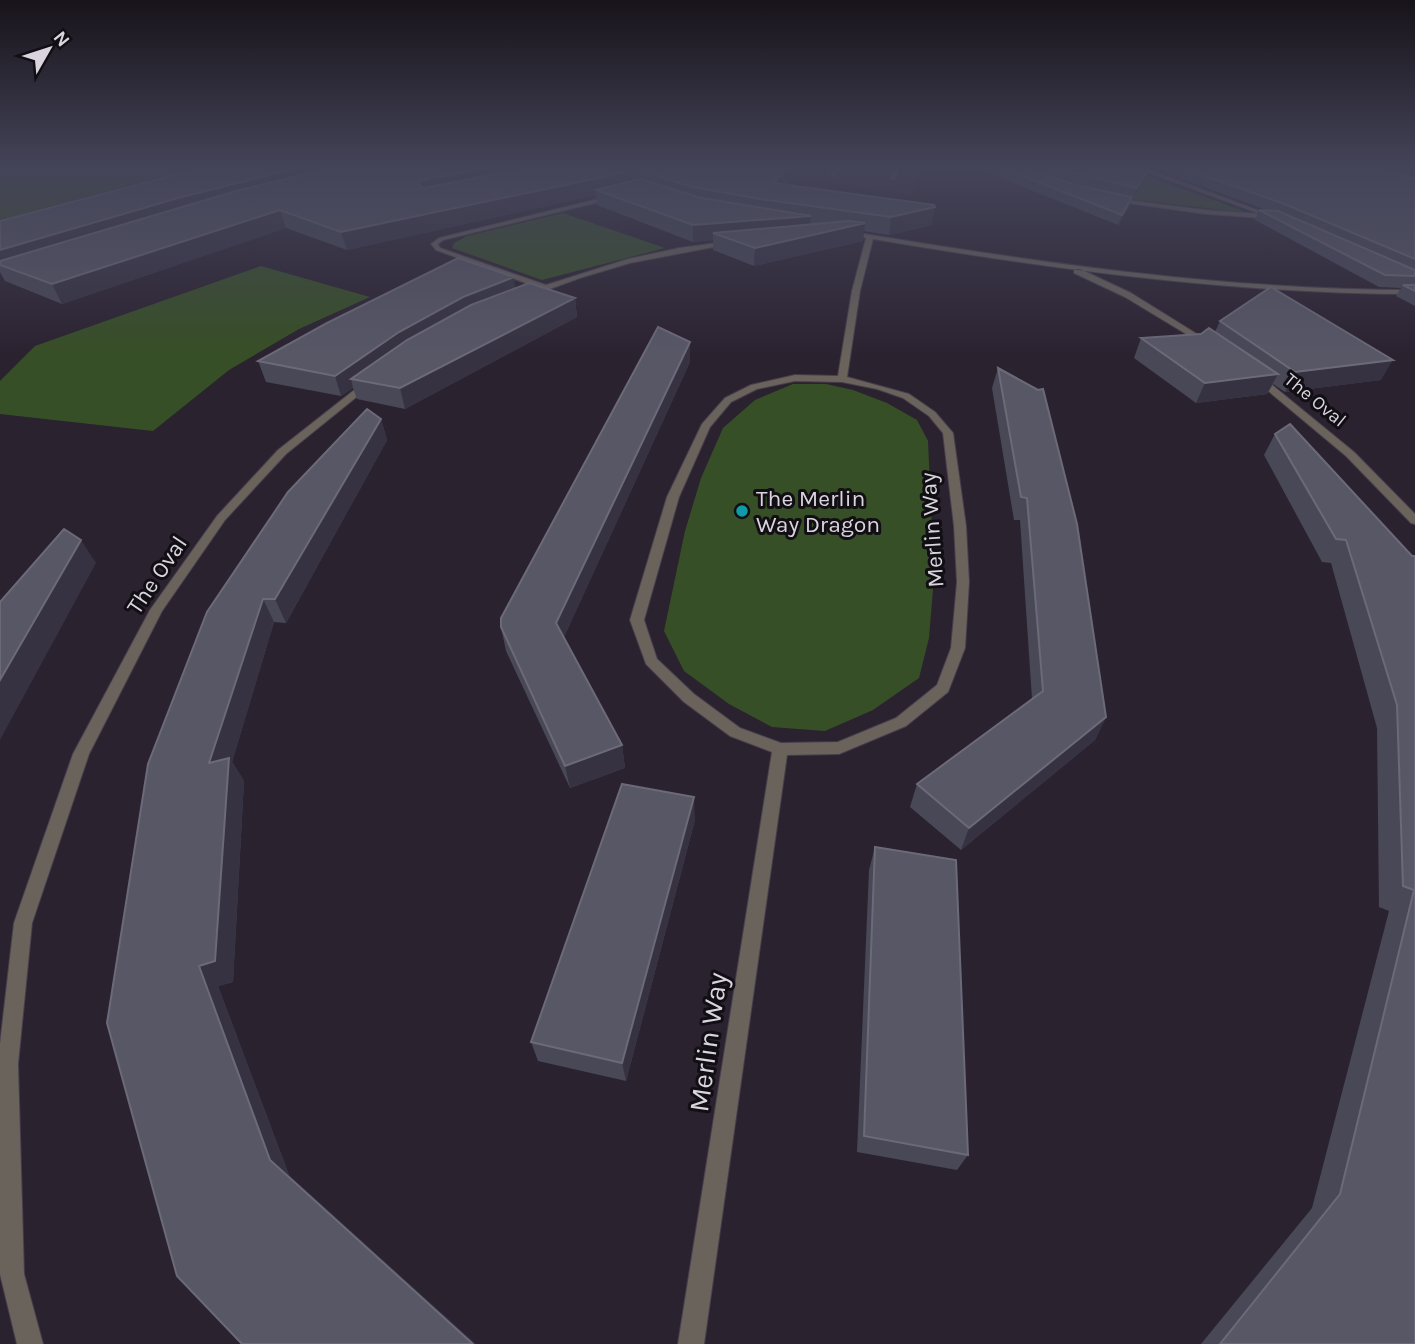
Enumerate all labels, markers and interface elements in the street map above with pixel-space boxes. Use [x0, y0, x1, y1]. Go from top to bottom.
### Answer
north arrow [14, 14, 84, 84]
text: N [49, 27, 74, 51]
street label: The Oval [1280, 369, 1350, 431]
street label: Merlin Way [914, 471, 949, 589]
place label: The Merlin Way Dragon [756, 485, 880, 538]
marker: The Merlin Way Dragon [734, 503, 750, 519]
street label: The Oval [121, 531, 193, 619]
street label: Merlin Way [682, 970, 734, 1114]

